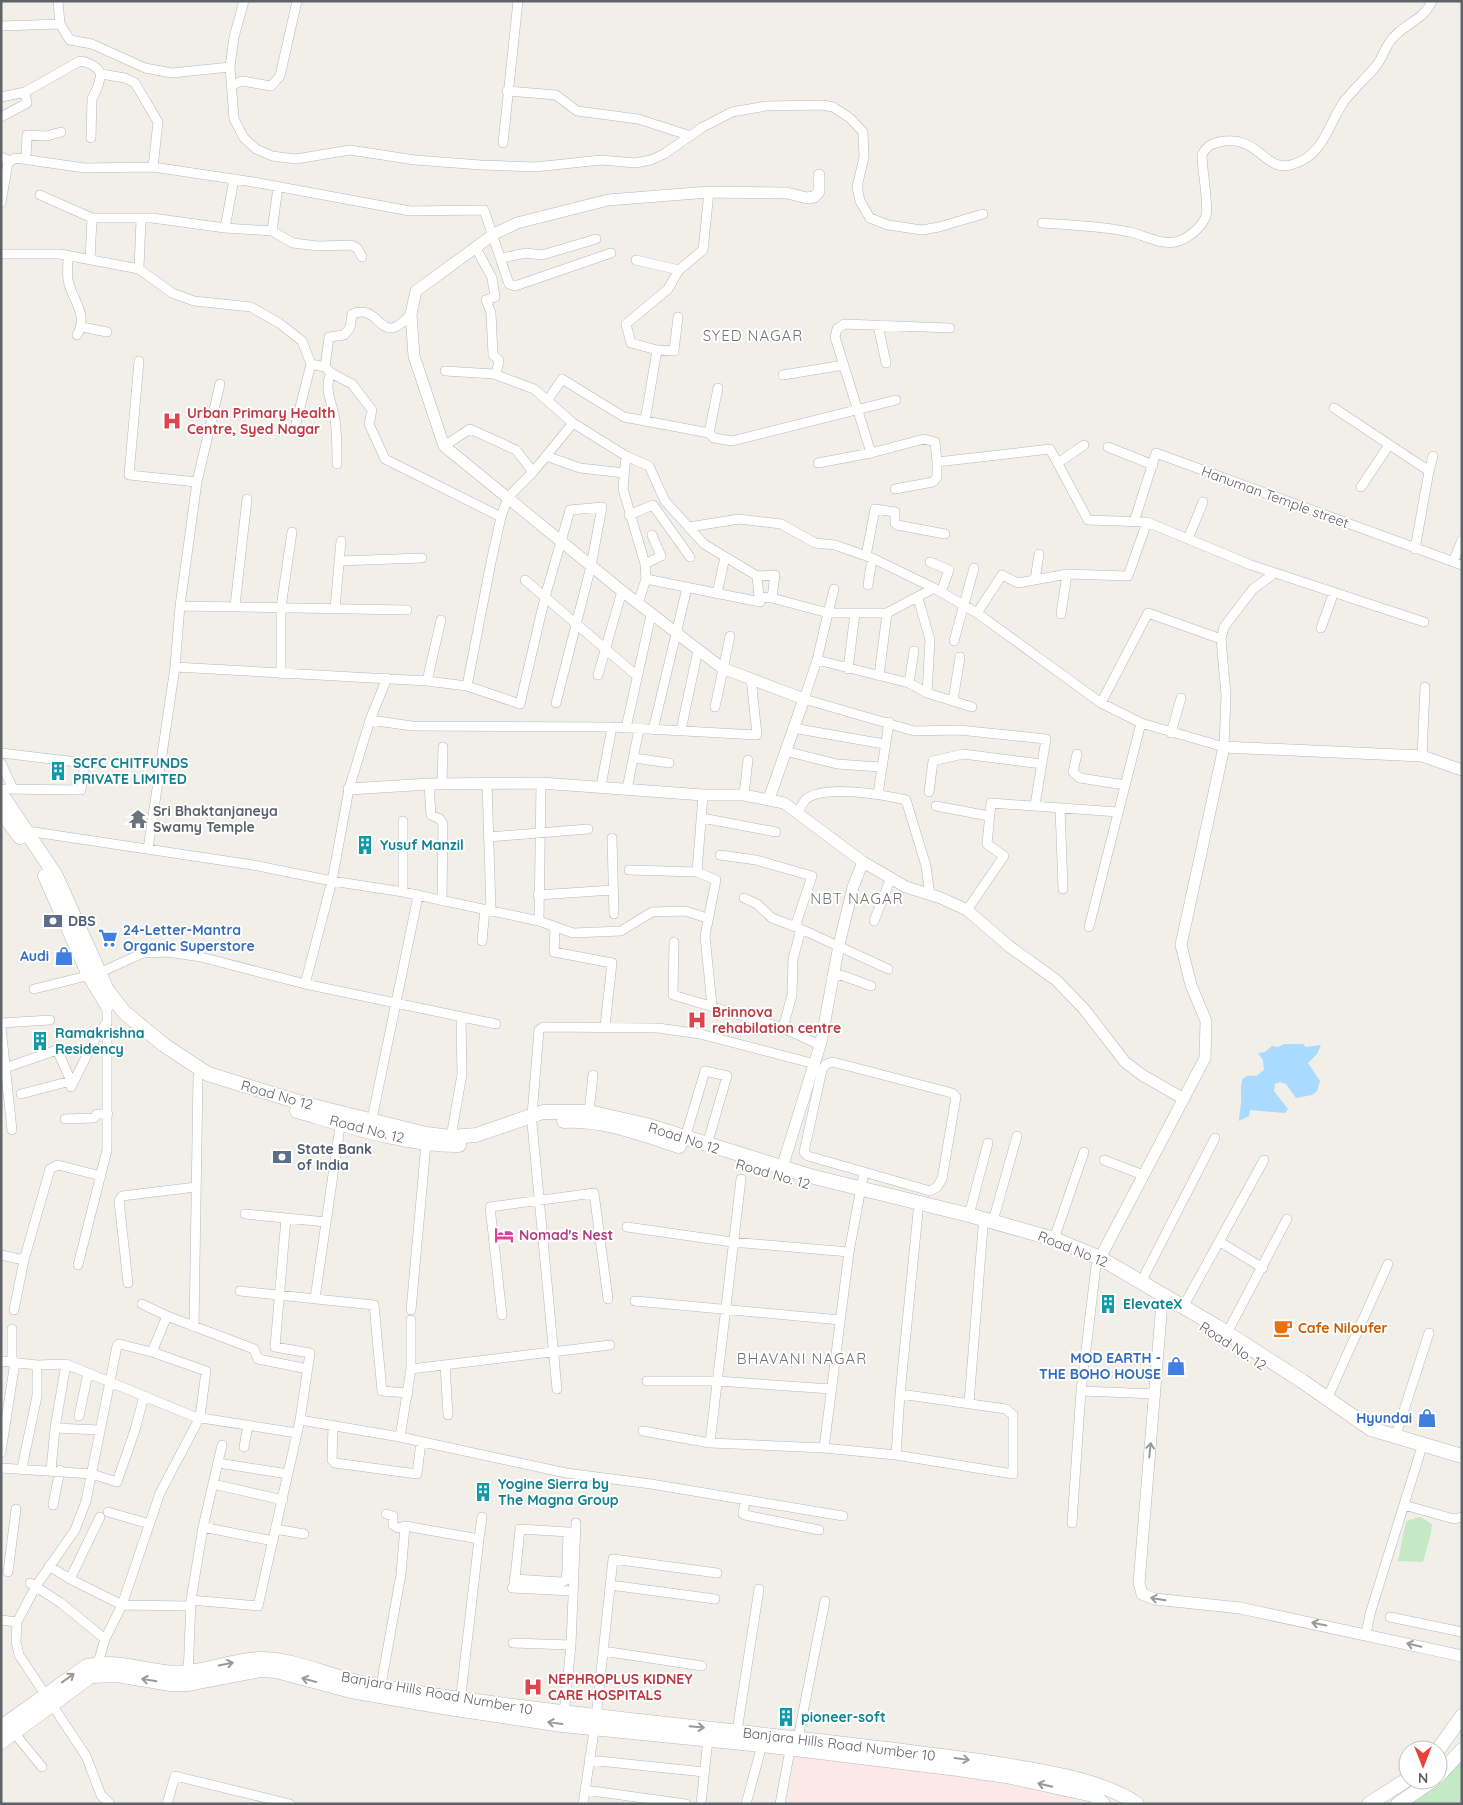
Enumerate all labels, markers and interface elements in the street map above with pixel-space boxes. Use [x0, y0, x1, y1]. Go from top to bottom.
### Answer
district label: SYED NAGAR [703, 326, 803, 345]
place label: Urban Primary Health Centre, Syed Nagar [187, 404, 335, 438]
hospital icon: Urban Primary Health Centre, Syed Nagar [161, 410, 183, 432]
street label: Hanuman Temple street [1199, 462, 1351, 532]
place label: SCFC CHITFUNDS PRIVATE LIMITED [73, 754, 188, 788]
building icon: SCFC CHITFUNDS PRIVATE LIMITED [47, 760, 69, 782]
place label: Sri Bhaktanjaneya Swamy Temple [153, 802, 278, 836]
temple icon: Sri Bhaktanjaneya Swamy Temple [127, 808, 149, 830]
building icon: Yusuf Manzil [354, 834, 376, 856]
place label: Yusuf Manzil [380, 836, 464, 854]
district label: NBT NAGAR [810, 889, 904, 908]
bank icon: DBS [42, 910, 64, 932]
place label: DBS [68, 912, 96, 930]
place label: 24-Letter-Mantra Organic Superstore [123, 921, 255, 955]
supermarket icon: 24-Letter-Mantra Organic Superstore [97, 927, 119, 949]
shop icon: Audi [53, 945, 75, 967]
place label: Audi [20, 947, 49, 965]
place label: Brinnova rehabilation centre [712, 1003, 841, 1037]
hospital icon: Brinnova rehabilation centre [686, 1009, 708, 1031]
place label: Ramakrishna Residency [55, 1024, 145, 1058]
building icon: Ramakrishna Residency [29, 1030, 51, 1052]
street label: Road No 12 [239, 1076, 315, 1114]
street label: Road No. 12 [328, 1111, 407, 1147]
street label: Road No 12 [646, 1118, 722, 1158]
place label: State Bank of India [297, 1140, 372, 1174]
bank icon: State Bank of India [271, 1146, 293, 1168]
street label: Road No. 12 [734, 1155, 812, 1193]
hotel icon: Nomad's Nest [493, 1224, 515, 1246]
place label: Nomad's Nest [519, 1226, 613, 1244]
street label: Road No 12 [1035, 1227, 1111, 1271]
building icon: ElevateX [1097, 1293, 1119, 1315]
place label: ElevateX [1123, 1295, 1182, 1313]
cafe icon: Cafe Niloufer [1272, 1317, 1294, 1339]
street label: Road No. 12 [1196, 1318, 1270, 1375]
place label: Cafe Niloufer [1298, 1319, 1388, 1337]
district label: BHAVANI NAGAR [737, 1349, 867, 1368]
place label: MOD EARTH - THE BOHO HOUSE [1039, 1349, 1161, 1383]
shop icon: MOD EARTH - THE BOHO HOUSE [1165, 1355, 1187, 1377]
shop icon: Hyundai [1416, 1407, 1438, 1429]
place label: Hyundai [1356, 1409, 1412, 1427]
one-way arrow [1146, 1442, 1155, 1458]
place label: Yogine Sierra by The Magna Group [498, 1475, 619, 1509]
building icon: Yogine Sierra by The Magna Group [472, 1481, 494, 1503]
one-way arrow [1151, 1593, 1167, 1603]
one-way arrow [1311, 1619, 1327, 1628]
one-way arrow [1407, 1640, 1423, 1649]
one-way arrow [217, 1659, 233, 1669]
street label: Banjara Hills Road Number 10 [340, 1667, 534, 1719]
place label: NEPHROPLUS KIDNEY CARE HOSPITALS [548, 1670, 693, 1704]
one-way arrow [61, 1673, 75, 1683]
one-way arrow [141, 1675, 157, 1685]
one-way arrow [301, 1675, 317, 1684]
hospital icon: NEPHROPLUS KIDNEY CARE HOSPITALS [522, 1676, 544, 1698]
building icon: pioneer-soft [775, 1706, 797, 1728]
place label: pioneer-soft [801, 1708, 886, 1726]
one-way arrow [547, 1718, 563, 1728]
one-way arrow [689, 1722, 705, 1732]
street label: Banjara Hills Road Number 10 [742, 1723, 936, 1765]
north arrow [1398, 1740, 1448, 1790]
one-way arrow [954, 1754, 970, 1764]
text: N [1418, 1769, 1428, 1787]
one-way arrow [1038, 1780, 1054, 1789]

